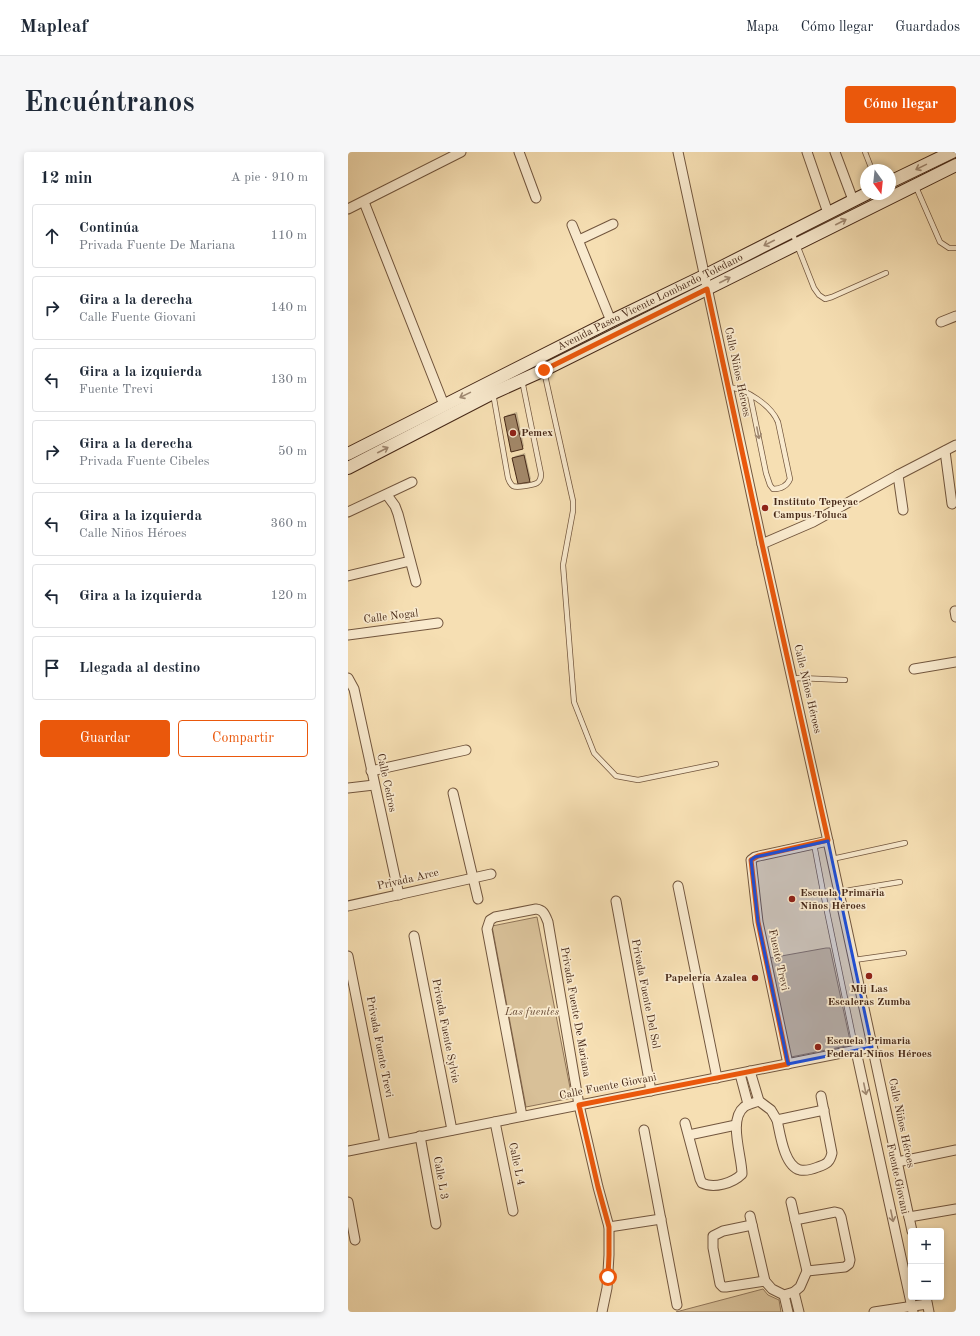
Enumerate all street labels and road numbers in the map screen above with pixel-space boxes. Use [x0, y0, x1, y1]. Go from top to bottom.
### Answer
street label: Avenida Paseo Vicente Lombardo Toledano [555, 252, 745, 353]
street label: Calle Niños Héroes [722, 326, 752, 418]
street label: Calle Nogal [363, 608, 419, 626]
street label: Calle Niños Héroes [791, 643, 823, 735]
street label: Calle Cedros [374, 753, 398, 814]
street label: Privada Arce [376, 868, 440, 892]
street label: Fuente Trevi [766, 928, 790, 992]
street label: Privada Fuente Del Sol [629, 938, 661, 1050]
street label: Privada Fuente De Mariana [558, 946, 592, 1079]
street label: Privada Fuente Sylvie [429, 978, 461, 1084]
street label: Privada Fuente Trevi [364, 996, 394, 1098]
street label: Calle Fuente Giovani [558, 1072, 658, 1102]
street label: Calle Niños Héroes [886, 1077, 916, 1169]
street label: Calle L 4 [506, 1141, 526, 1187]
street label: Fuente Giovani [884, 1143, 910, 1215]
street label: Calle L 3 [431, 1156, 449, 1200]

